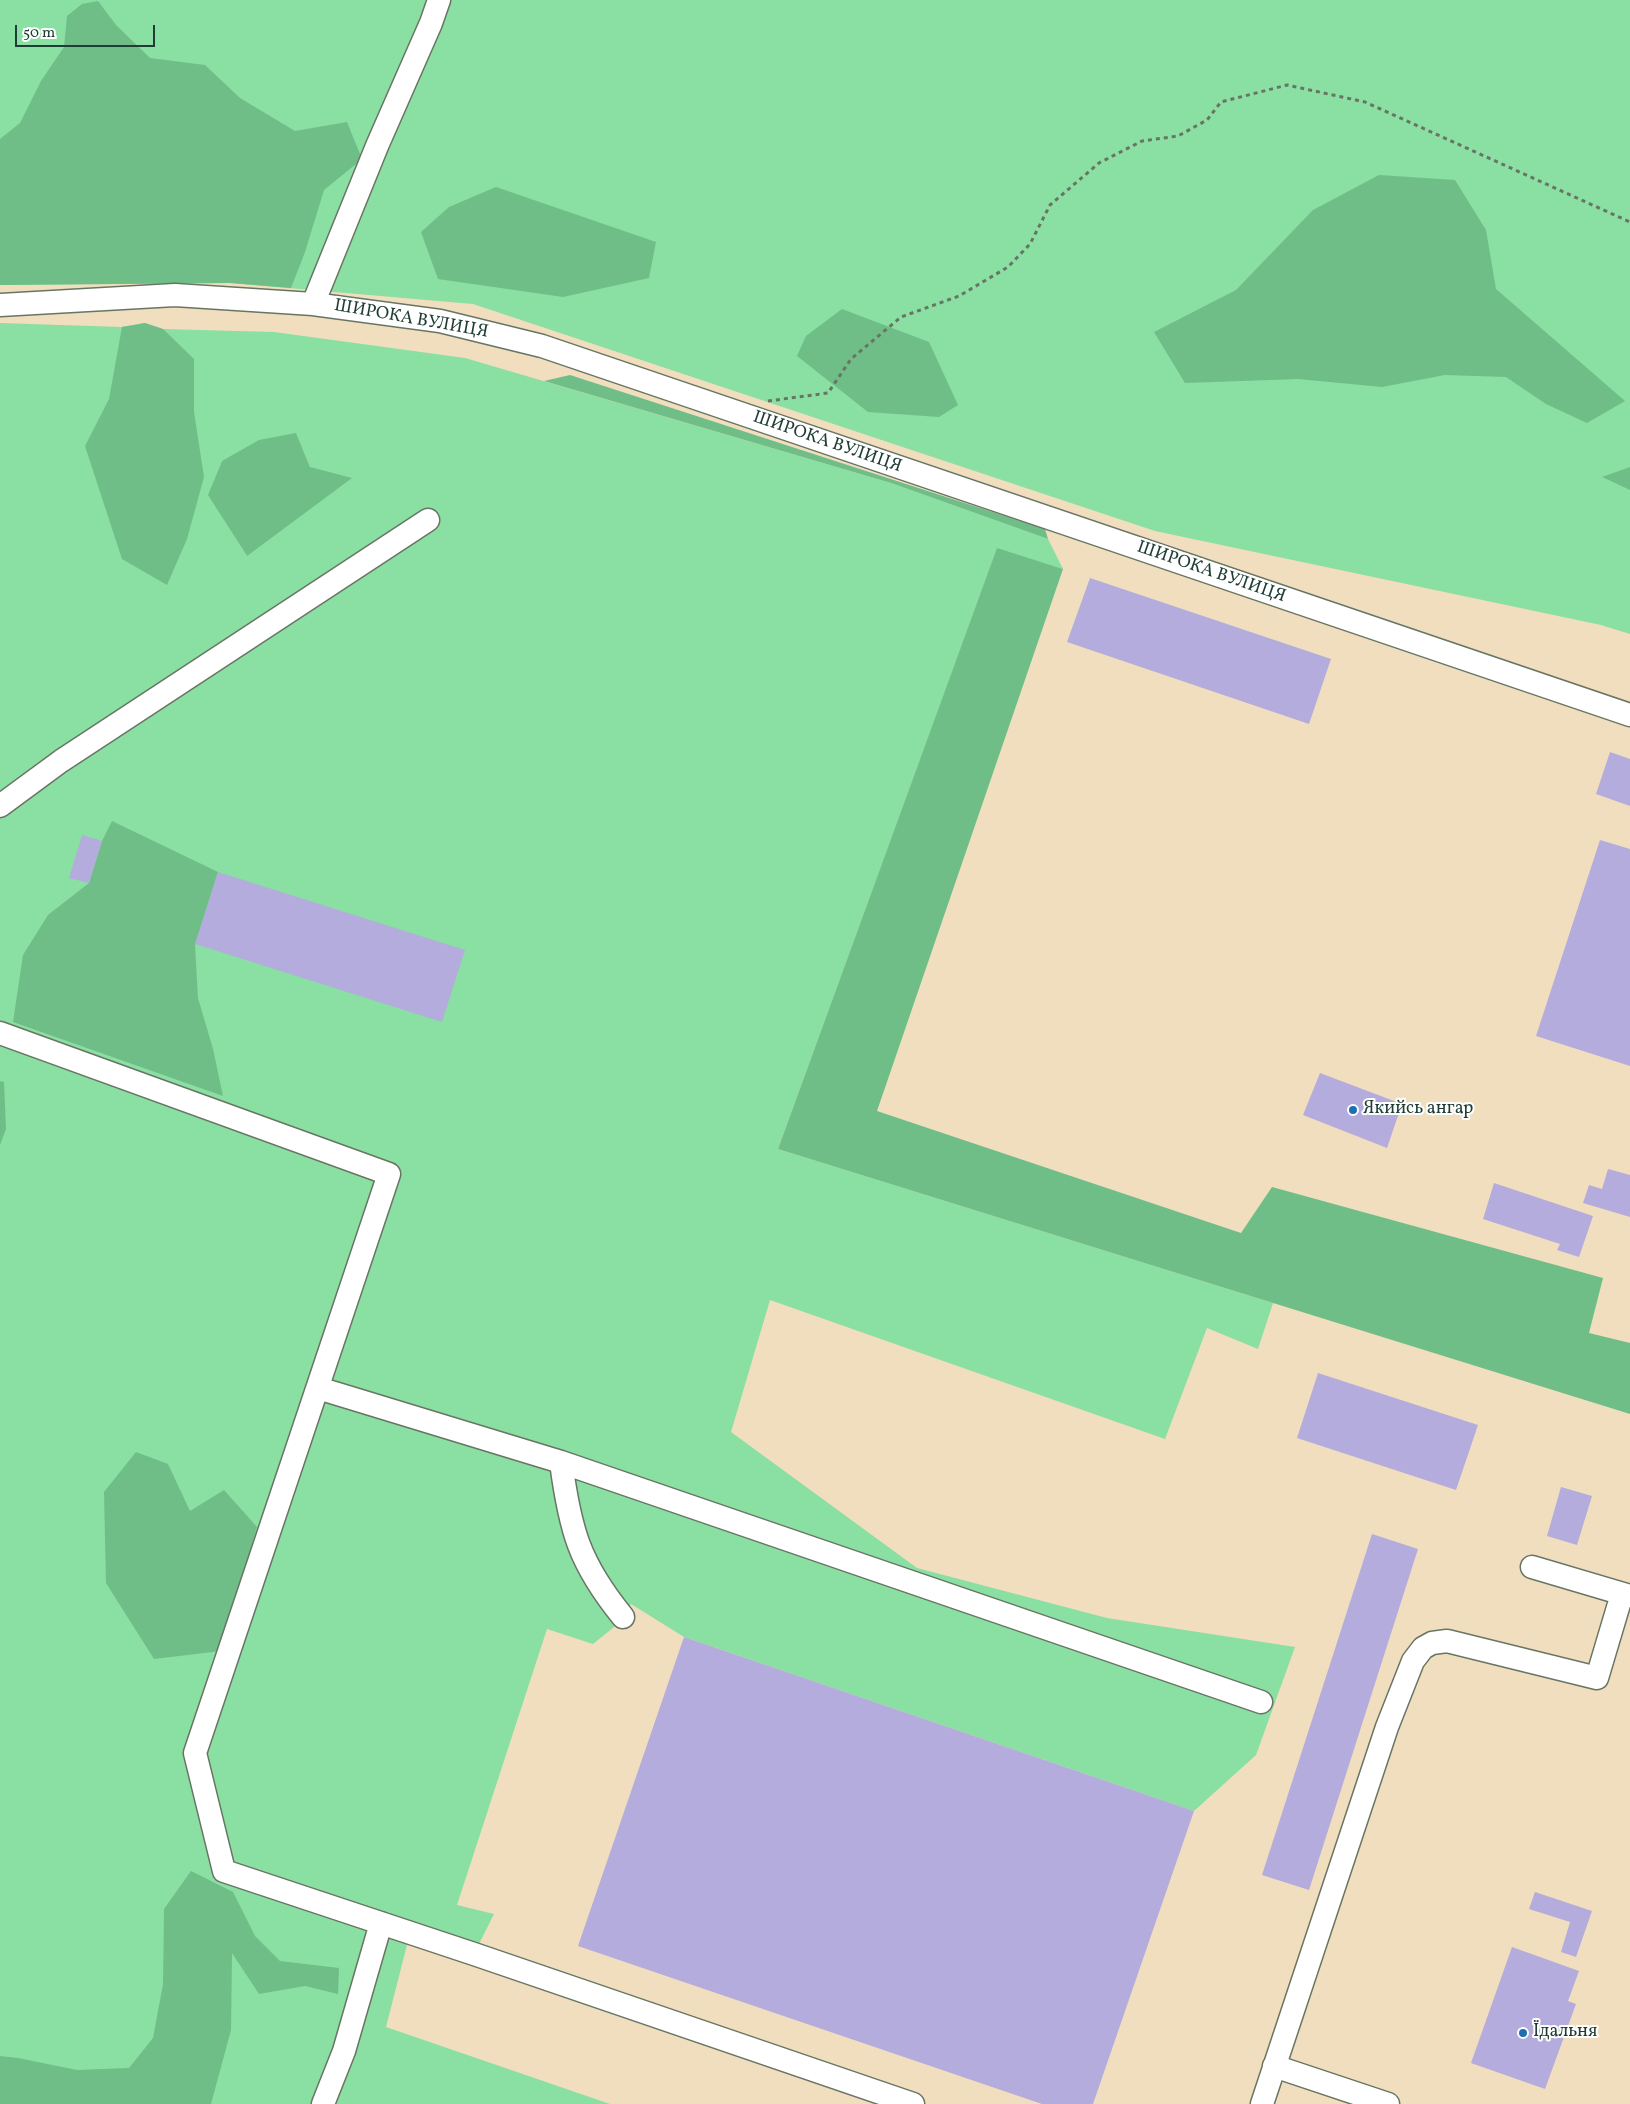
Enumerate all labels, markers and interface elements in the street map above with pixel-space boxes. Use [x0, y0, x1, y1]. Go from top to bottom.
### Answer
scale bar [18, 15, 158, 47]
text: 50 m [23, 23, 55, 44]
street label: ШИРОКА ВУЛИЦЯ [332, 296, 490, 344]
street label: ШИРОКА ВУЛИЦЯ [750, 407, 904, 479]
street label: ШИРОКА ВУЛИЦЯ [1134, 537, 1288, 609]
place label: Якийсь ангар [1363, 1099, 1473, 1121]
marker: Якийсь ангар [1347, 1104, 1359, 1116]
place label: Їдальня [1533, 2022, 1597, 2044]
marker: Їдальня [1517, 2027, 1529, 2039]

